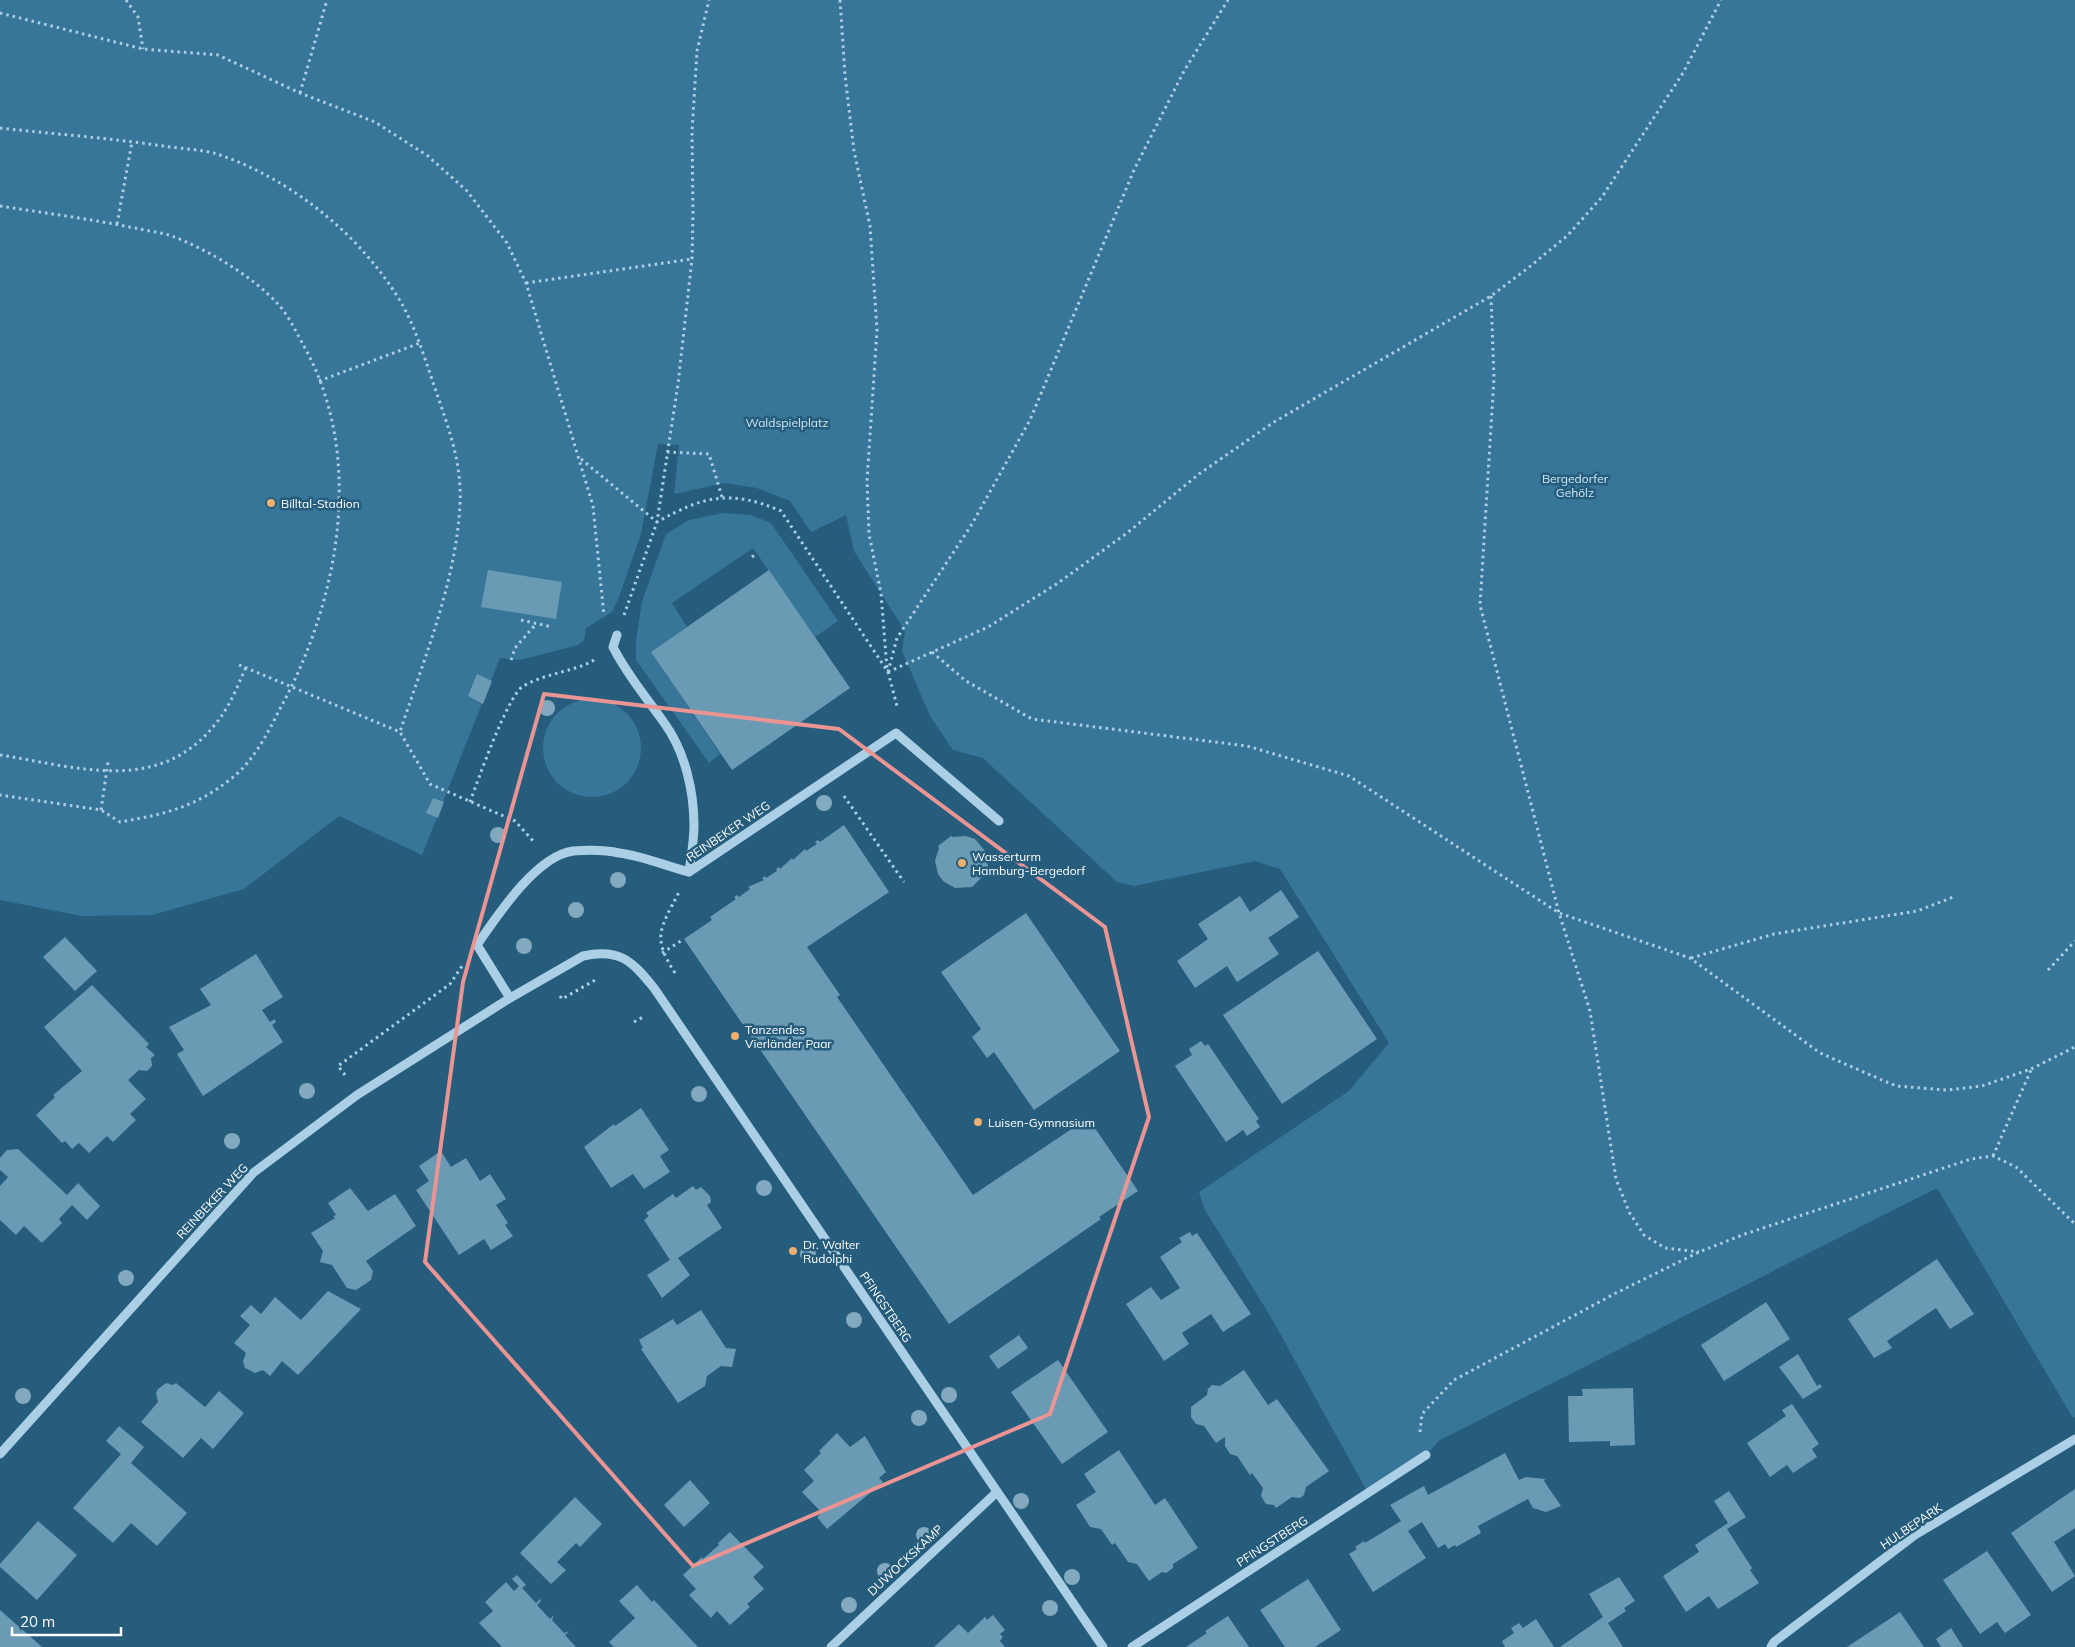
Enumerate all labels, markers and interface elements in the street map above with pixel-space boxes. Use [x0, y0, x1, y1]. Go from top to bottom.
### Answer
park label: Waldspielplatz [746, 415, 829, 430]
park label: Bergedorfer Gehölz [1542, 471, 1609, 500]
place label: Billtal-Stadion [281, 496, 360, 511]
marker: Billtal-Stadion [265, 497, 277, 509]
street label: REINBEKER WEG [683, 797, 773, 865]
place label: Wasserturm Hamburg-Bergedorf [972, 849, 1086, 878]
marker: Wasserturm Hamburg-Bergedorf [956, 857, 968, 869]
place label: Tanzendes Vierländer Paar [745, 1022, 832, 1051]
marker: Tanzendes Vierländer Paar [729, 1030, 741, 1042]
place label: Luisen-Gymnasium [988, 1115, 1095, 1130]
marker: Luisen-Gymnasium [972, 1116, 984, 1128]
street label: REINBEKER WEG [173, 1160, 251, 1242]
place label: Dr. Walter Rudolphi [803, 1237, 860, 1266]
marker: Dr. Walter Rudolphi [787, 1245, 799, 1257]
street label: PFINGSTBERG [857, 1269, 915, 1345]
street label: HULBEPARK [1877, 1500, 1945, 1552]
street label: PFINGSTBERG [1233, 1512, 1311, 1570]
street label: DUWOCKSKAMP [864, 1521, 946, 1599]
scale bar [12, 1604, 121, 1636]
text: 20 m [20, 1612, 55, 1631]

